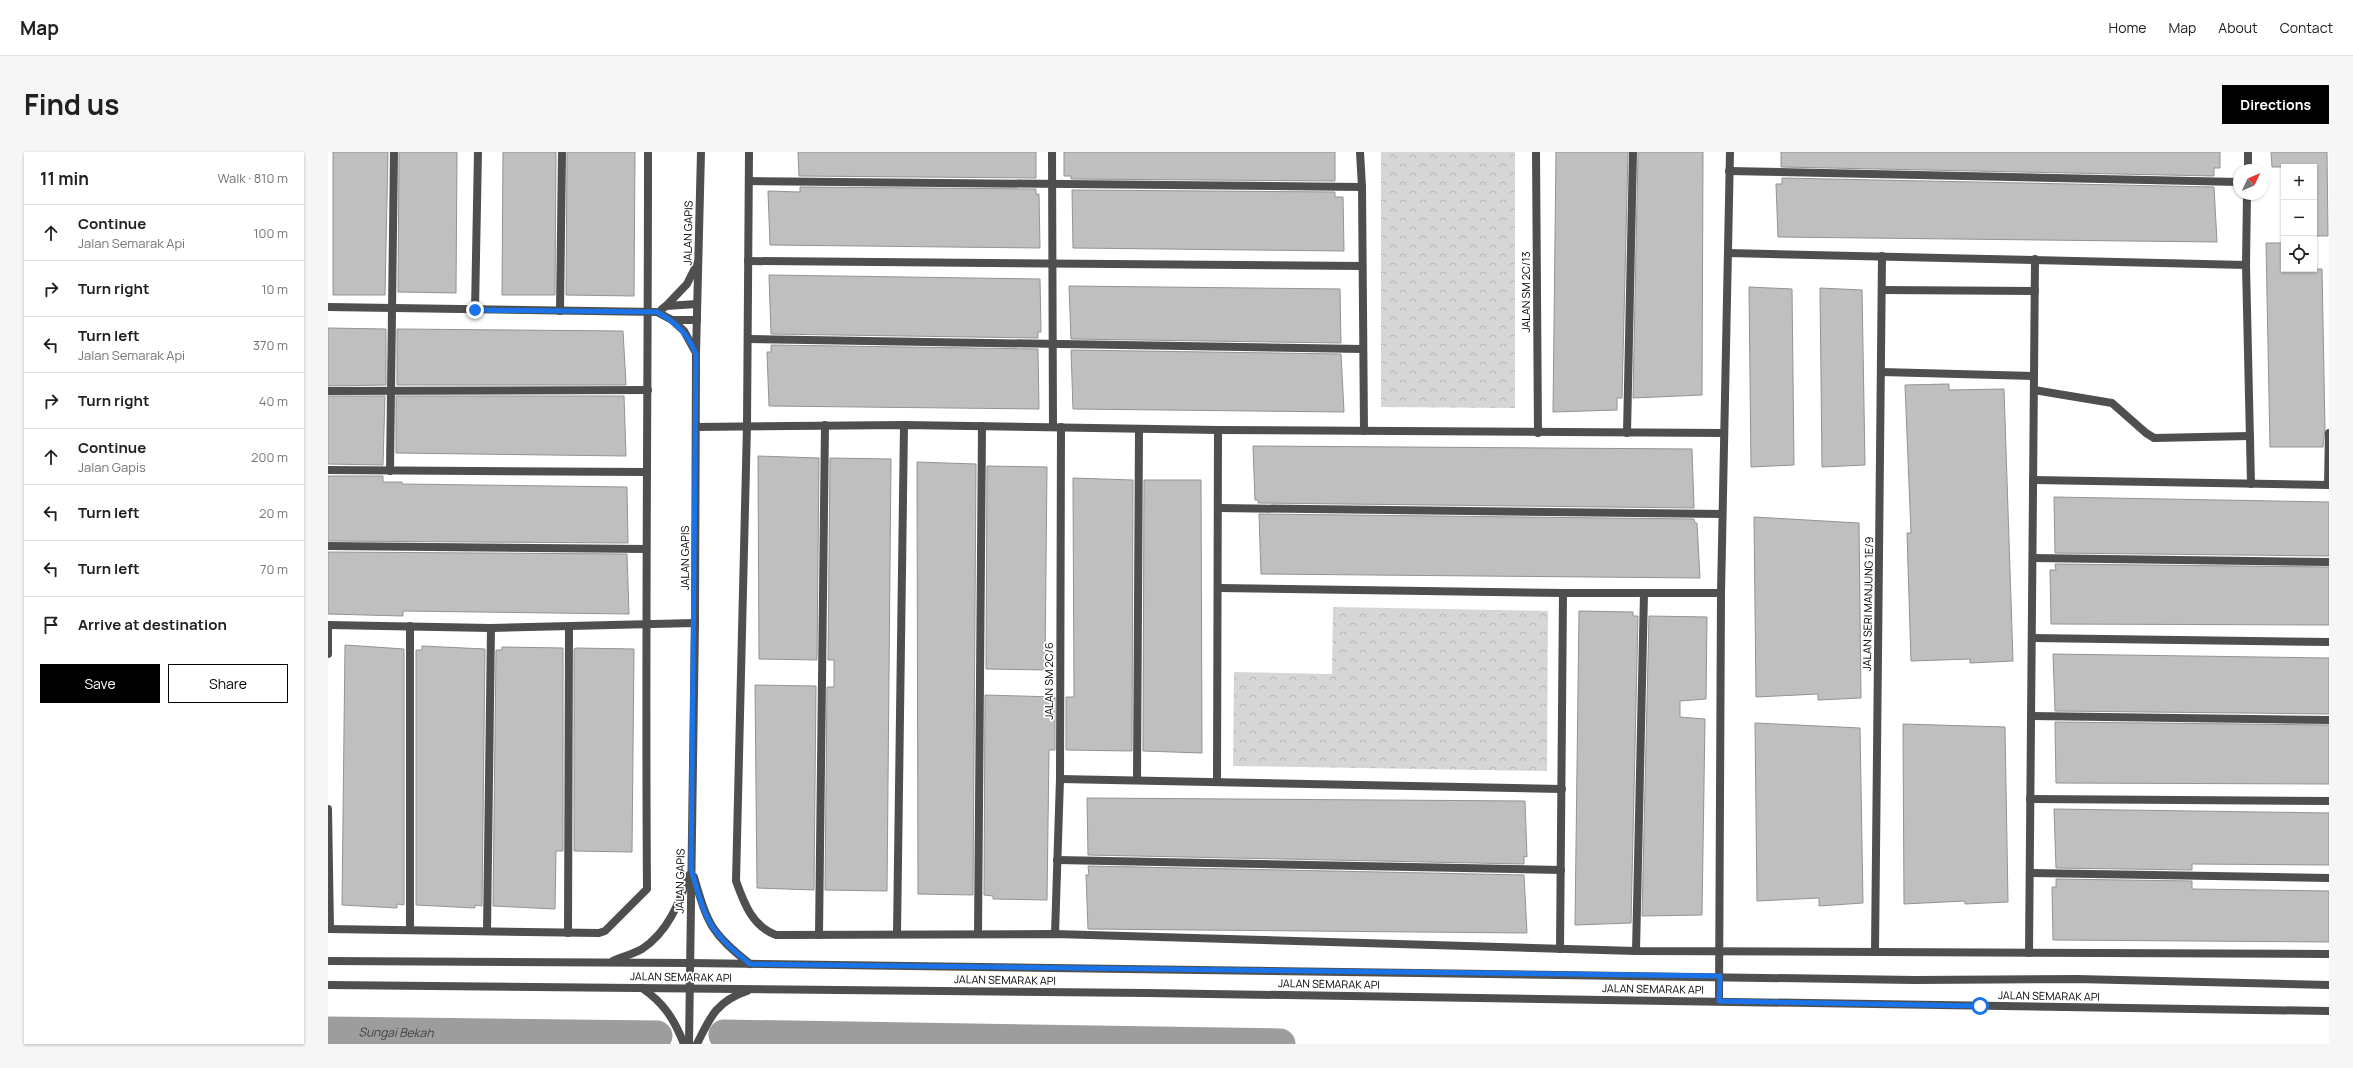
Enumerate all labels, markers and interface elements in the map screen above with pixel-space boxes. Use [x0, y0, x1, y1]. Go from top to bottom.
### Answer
text: Map [20, 15, 59, 41]
text: Home [2109, 18, 2146, 37]
text: Map [2168, 18, 2196, 37]
text: About [2218, 18, 2258, 37]
text: Contact [2280, 18, 2333, 37]
text: Find us [24, 85, 119, 123]
button: Directions [2222, 85, 2329, 124]
north arrow [2233, 164, 2269, 200]
map controls [2281, 164, 2317, 272]
button: + [2281, 164, 2317, 200]
text: 11 min [40, 167, 89, 190]
text: Walk · 810 m [217, 169, 288, 187]
street label: JALAN GAPIS [679, 200, 696, 265]
button: − [2281, 200, 2317, 236]
text: Continue [78, 213, 146, 234]
icon: ahead [40, 222, 62, 244]
text: 100 m [253, 224, 288, 242]
text: Jalan Semarak Api [78, 234, 185, 252]
button: locate [2281, 236, 2317, 272]
street label: JALAN SM 2C/13 [1518, 251, 1533, 333]
icon: right [40, 278, 62, 300]
text: Turn right [78, 278, 149, 299]
text: 10 m [261, 280, 288, 298]
route end [466, 301, 484, 319]
text: Turn left [78, 325, 140, 346]
icon: left [40, 334, 62, 356]
text: 370 m [253, 336, 288, 354]
text: Jalan Semarak Api [78, 346, 185, 364]
icon: right [40, 390, 62, 412]
text: Turn right [78, 390, 149, 411]
text: 40 m [259, 392, 288, 410]
text: Continue [78, 437, 146, 458]
icon: ahead [40, 446, 62, 468]
text: 200 m [251, 448, 288, 466]
text: Jalan Gapis [78, 458, 146, 476]
icon: left [40, 502, 62, 524]
text: Turn left [78, 502, 140, 523]
text: 20 m [259, 504, 288, 522]
street label: JALAN GAPIS [677, 525, 692, 590]
street label: JALAN SERI MANJUNG 1E/9 [1859, 536, 1876, 671]
icon: left [40, 558, 62, 580]
text: Turn left [78, 558, 140, 579]
text: 70 m [260, 560, 288, 578]
icon: arrive [40, 614, 62, 636]
text: Arrive at destination [78, 614, 227, 635]
street label: JALAN SM 2C/6 [1041, 642, 1056, 720]
button: Save [40, 664, 160, 703]
button: Share [168, 664, 288, 703]
street label: JALAN GAPIS [671, 848, 688, 913]
street label: JALAN SEMARAK API [630, 968, 732, 985]
street label: JALAN SEMARAK API [954, 971, 1056, 988]
street label: JALAN SEMARAK API [1278, 975, 1380, 992]
street label: JALAN SEMARAK API [1602, 980, 1704, 997]
street label: JALAN SEMARAK API [1998, 987, 2100, 1004]
route start [1971, 997, 1989, 1015]
water label: Sungai Bekah [358, 1023, 434, 1041]

